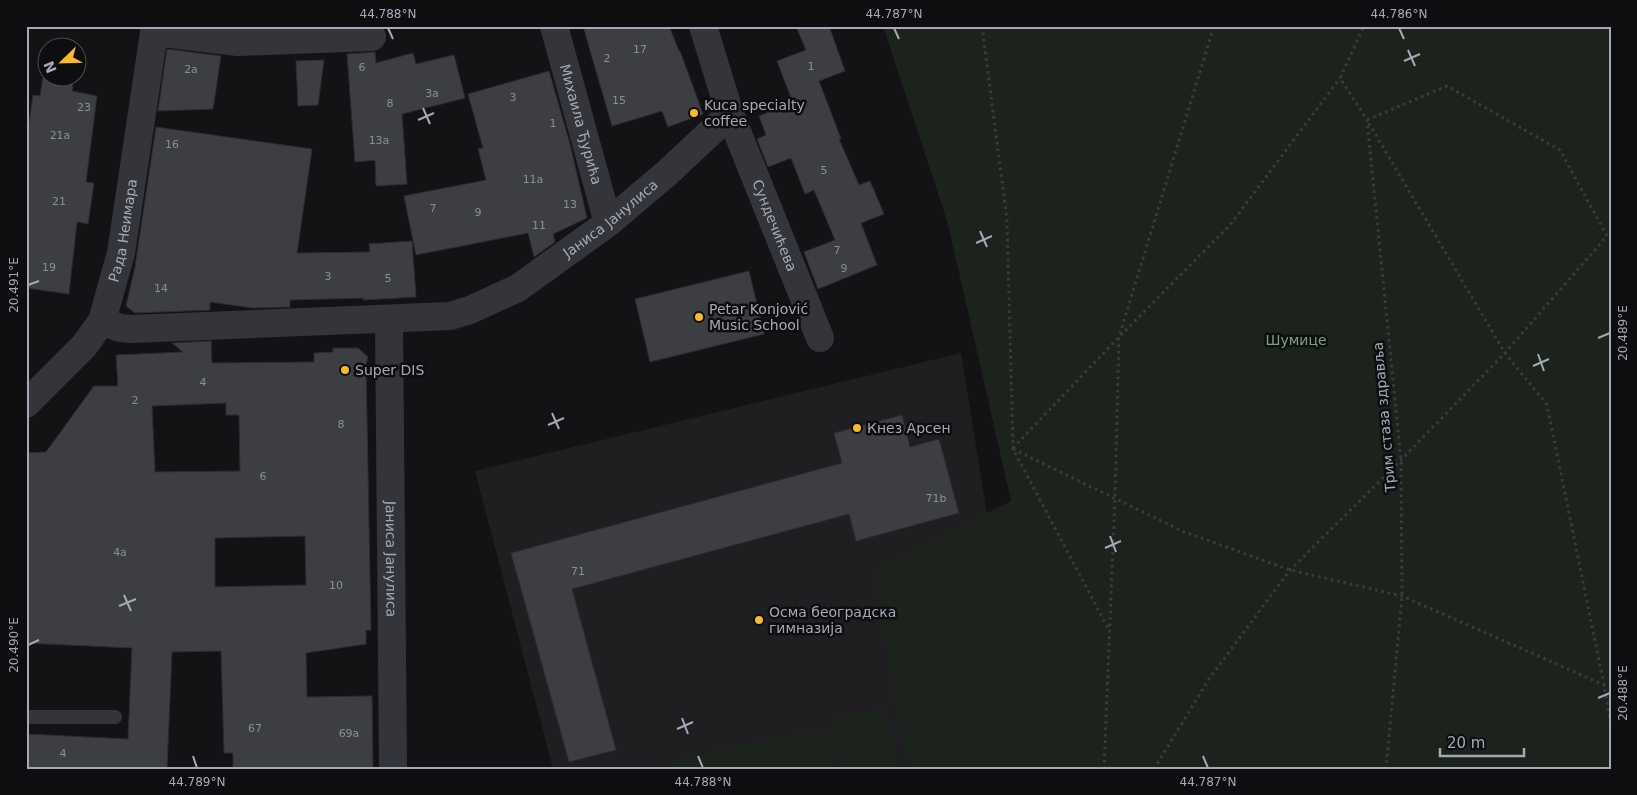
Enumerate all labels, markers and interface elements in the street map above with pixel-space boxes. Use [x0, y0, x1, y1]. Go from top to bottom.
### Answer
text: 44.788°N [360, 7, 416, 21]
text: 44.787°N [866, 7, 922, 21]
text: 44.786°N [1371, 7, 1427, 21]
north arrow [38, 38, 88, 88]
house number: 17 [633, 43, 647, 56]
house number: 2 [604, 52, 611, 65]
text: N [40, 59, 60, 76]
house number: 1 [808, 60, 815, 73]
house number: 6 [359, 61, 366, 74]
street label: Михаила Ђурића [557, 62, 605, 186]
house number: 2a [184, 63, 198, 76]
house number: 3a [425, 87, 439, 100]
house number: 3 [510, 91, 517, 104]
house number: 15 [612, 94, 626, 107]
house number: 8 [387, 97, 394, 110]
place label: Kuca specialty coffee [704, 97, 805, 129]
house number: 23 [77, 101, 91, 114]
marker: Kuca specialty coffee [688, 107, 700, 119]
house number: 1 [550, 117, 557, 130]
house number: 21a [50, 129, 70, 142]
house number: 13a [369, 134, 389, 147]
house number: 16 [165, 138, 179, 151]
house number: 5 [821, 164, 828, 177]
house number: 11a [523, 173, 543, 186]
street label: Јаниса Јанулиса [559, 176, 661, 261]
street label: Сундечићева [749, 177, 800, 274]
street label: Рада Неимара [105, 178, 140, 284]
house number: 21 [52, 195, 66, 208]
house number: 13 [563, 198, 577, 211]
house number: 7 [430, 202, 437, 215]
house number: 9 [475, 206, 482, 219]
house number: 11 [532, 219, 546, 232]
house number: 7 [834, 244, 841, 257]
text: 20.491°E [7, 257, 21, 313]
house number: 19 [42, 261, 56, 274]
house number: 9 [841, 262, 848, 275]
house number: 3 [325, 270, 332, 283]
house number: 5 [385, 272, 392, 285]
house number: 14 [154, 282, 168, 295]
place label: Petar Konjović Music School [709, 301, 808, 333]
text: 20.489°E [1616, 305, 1630, 361]
marker: Petar Konjović Music School [693, 311, 705, 323]
park label: Шумице [1265, 332, 1327, 348]
street label: Трим стаза здравља [1369, 341, 1399, 494]
place label: Super DIS [355, 362, 424, 378]
marker: Super DIS [339, 364, 351, 376]
house number: 4 [200, 376, 207, 389]
house number: 2 [132, 394, 139, 407]
house number: 8 [338, 418, 345, 431]
place label: Кнез Арсен [867, 420, 951, 436]
marker: Кнез Арсен [851, 422, 863, 434]
house number: 6 [260, 470, 267, 483]
house number: 71b [926, 492, 947, 505]
street label: Јаниса Јанулиса [383, 500, 400, 617]
house number: 4a [113, 546, 127, 559]
house number: 71 [571, 565, 585, 578]
house number: 10 [329, 579, 343, 592]
place label: Осма београдска гимназија [769, 604, 896, 636]
marker: Осма београдска гимназија [753, 614, 765, 626]
text: 20.490°E [7, 617, 21, 673]
text: 20.488°E [1616, 665, 1630, 721]
house number: 67 [248, 722, 262, 735]
scale bar [1440, 725, 1523, 757]
house number: 69a [339, 727, 359, 740]
text: 20 m [1447, 734, 1485, 752]
house number: 4 [60, 747, 67, 760]
text: 44.789°N [169, 775, 225, 789]
text: 44.788°N [675, 775, 731, 789]
text: 44.787°N [1180, 775, 1236, 789]

